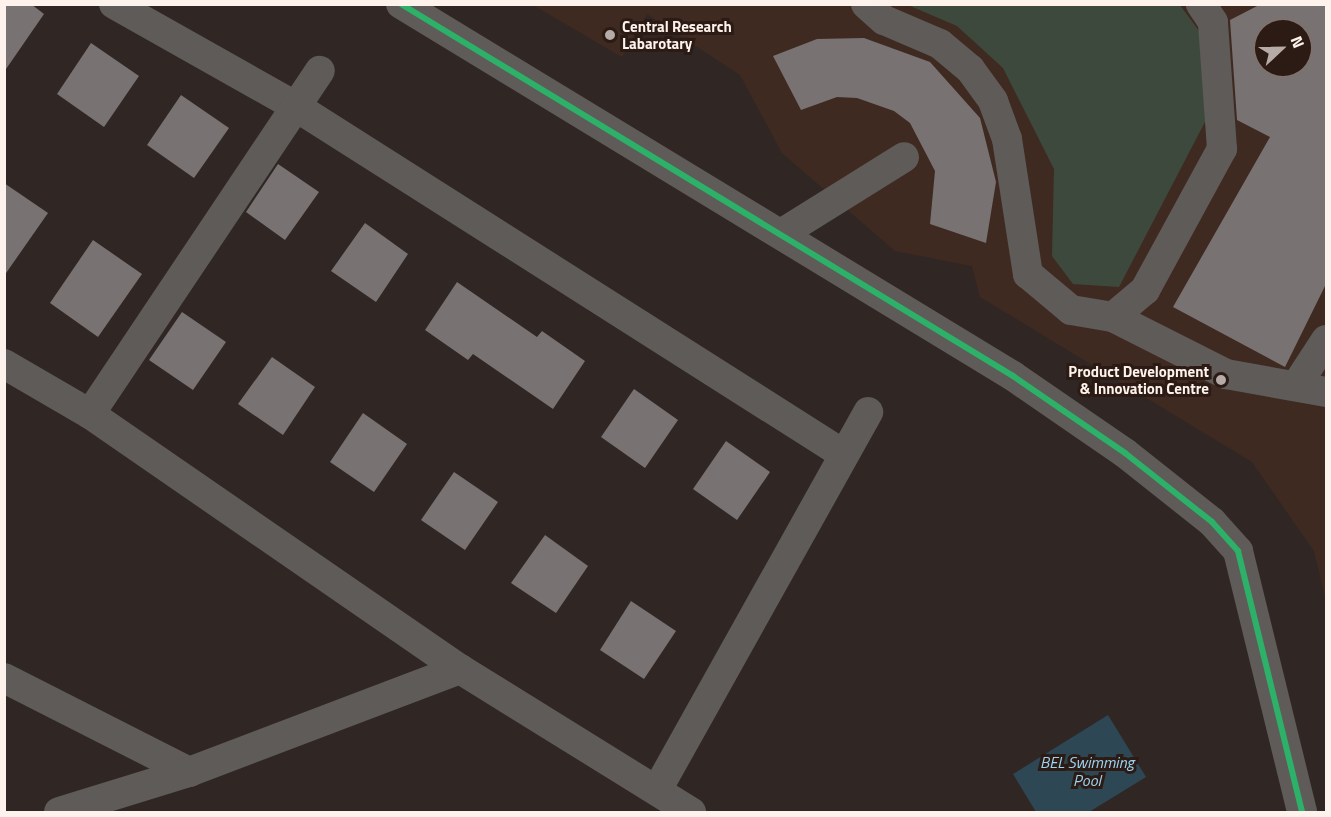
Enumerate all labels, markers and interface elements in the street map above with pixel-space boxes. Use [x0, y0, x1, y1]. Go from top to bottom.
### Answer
place label: Central Research Labarotary [622, 17, 732, 52]
north arrow [1253, 18, 1313, 78]
marker: Central Research Labarotary [603, 28, 617, 42]
text: N [1285, 32, 1311, 52]
place label: Product Development & Innovation Centre [1068, 362, 1209, 397]
marker: Product Development & Innovation Centre [1214, 373, 1228, 387]
water label: BEL Swimming Pool [1040, 752, 1134, 790]

